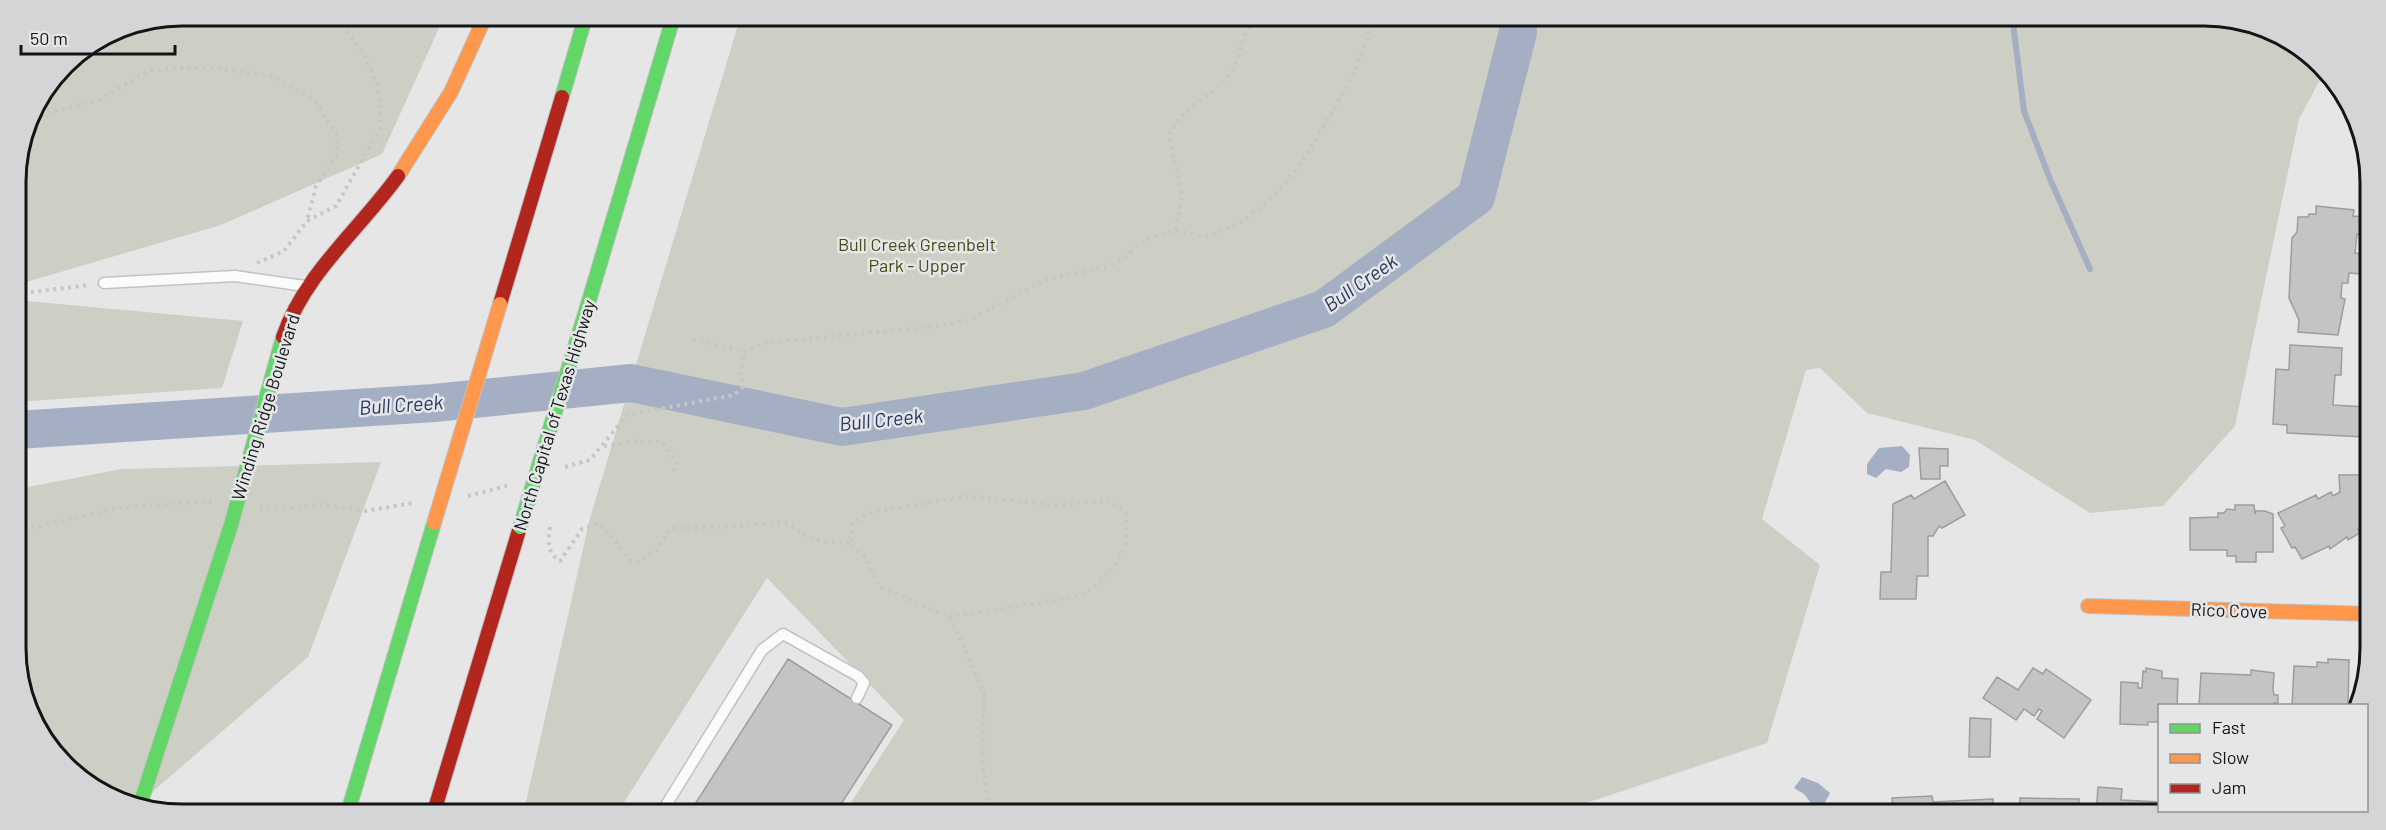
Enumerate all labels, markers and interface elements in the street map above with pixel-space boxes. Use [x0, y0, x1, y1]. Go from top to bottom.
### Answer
scale bar [21, 18, 176, 56]
text: 50 m [30, 27, 68, 49]
park label: Bull Creek Greenbelt Park - Upper [838, 233, 996, 276]
water label: Bull Creek [1319, 248, 1402, 316]
street label: North Capital of Texas Highway [508, 297, 600, 533]
street label: Winding Ridge Boulevard [226, 311, 304, 503]
water label: Bull Creek [358, 389, 444, 419]
water label: Bull Creek [838, 403, 924, 435]
street label: Rico Cove [2190, 598, 2268, 622]
legend [2158, 704, 2368, 812]
text: Fast [2212, 716, 2246, 738]
text: Slow [2212, 746, 2249, 768]
text: Jam [2212, 776, 2246, 798]

